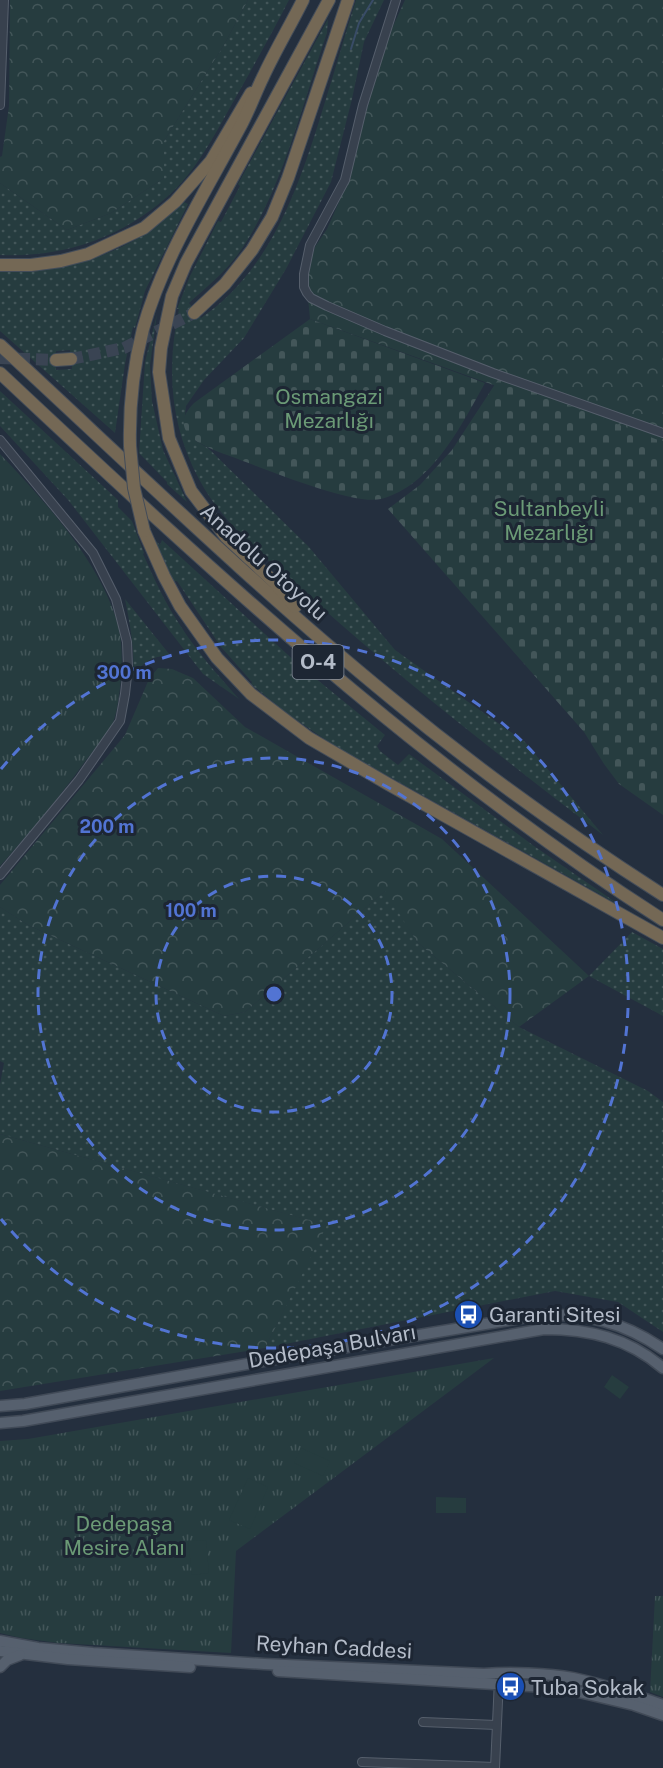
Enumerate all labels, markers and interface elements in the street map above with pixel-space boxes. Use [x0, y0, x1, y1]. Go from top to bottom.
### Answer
park label: Osmangazi Mezarlığı [275, 384, 383, 433]
park label: Sultanbeyli Mezarlığı [494, 496, 604, 545]
street label: Anadolu Otoyolu [195, 498, 333, 626]
road number: O-4 [292, 645, 344, 679]
text: 300 m [96, 662, 152, 683]
text: 200 m [80, 816, 134, 837]
text: 100 m [165, 900, 217, 921]
centre of rings [264, 984, 284, 1004]
bus stop icon: Garanti Sitesi [452, 1298, 484, 1330]
place label: Garanti Sitesi [489, 1302, 620, 1327]
street label: Dedepaşa Bulvarı [246, 1319, 418, 1373]
park label: Dedepaşa Mesire Alanı [63, 1511, 185, 1560]
street label: Reyhan Caddesi [255, 1630, 413, 1664]
bus stop icon: Tuba Sokak [494, 1671, 526, 1703]
place label: Tuba Sokak [531, 1675, 645, 1700]

